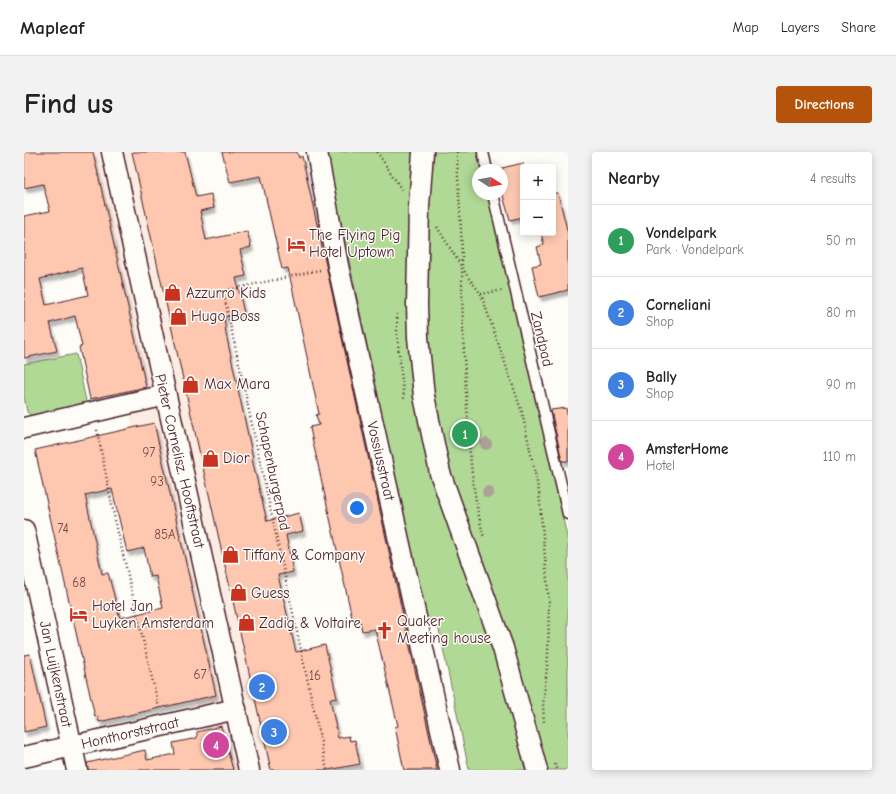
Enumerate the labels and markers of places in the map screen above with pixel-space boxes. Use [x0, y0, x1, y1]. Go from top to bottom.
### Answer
place label: The Flying Pig Hotel Uptown [309, 226, 400, 261]
hotel icon: The Flying Pig Hotel Uptown [286, 234, 306, 254]
shop icon: Azzurro Kids [163, 283, 183, 303]
place label: Azzurro Kids [186, 284, 266, 302]
shop icon: Hugo Boss [168, 306, 188, 326]
place label: Hugo Boss [191, 307, 260, 325]
shop icon: Max Mara [181, 374, 201, 394]
place label: Max Mara [204, 375, 270, 393]
pin: 1 [452, 419, 478, 449]
shop icon: Dior [200, 448, 220, 468]
place label: Dior [223, 449, 250, 467]
shop icon: Tiffany & Company [220, 545, 240, 565]
place label: Tiffany & Company [243, 546, 365, 564]
shop icon: Guess [228, 583, 248, 603]
place label: Guess [251, 584, 289, 602]
place label: Hotel Jan Luyken Amsterdam [92, 597, 214, 632]
hotel icon: Hotel Jan Luyken Amsterdam [69, 605, 89, 625]
place label: Quaker Meeting house [397, 612, 491, 647]
shop icon: Zadig & Voltaire [236, 613, 256, 633]
place label: Zadig & Voltaire [259, 614, 361, 632]
church icon: Quaker Meeting house [374, 620, 394, 640]
pin: 2 [249, 672, 275, 702]
pin: 3 [261, 717, 287, 747]
pin: 4 [203, 730, 229, 760]

